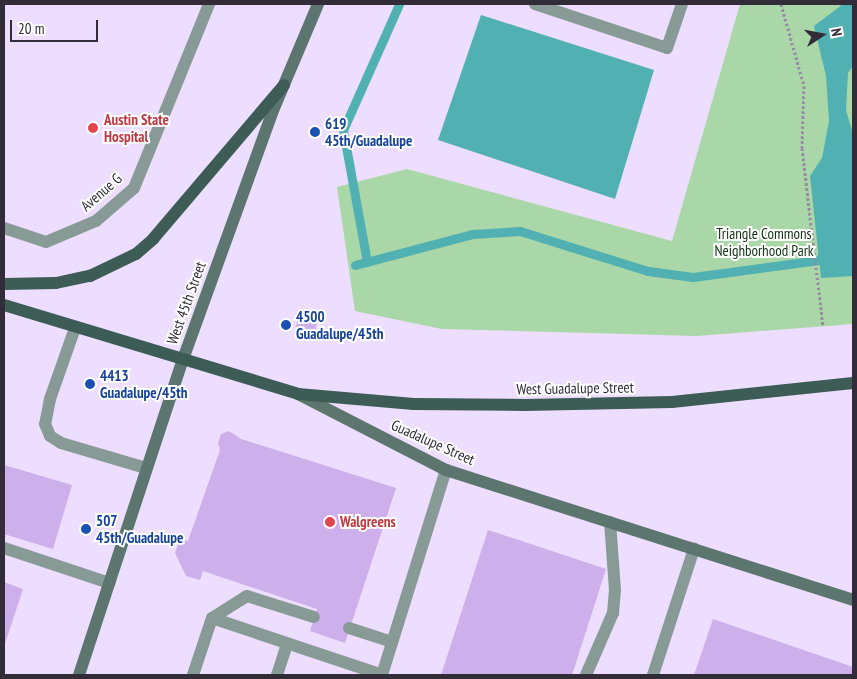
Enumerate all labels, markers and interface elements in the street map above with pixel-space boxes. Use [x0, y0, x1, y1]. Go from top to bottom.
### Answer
scale bar [12, 10, 100, 42]
north arrow [797, 10, 847, 60]
text: 20 m [18, 19, 44, 38]
text: N [827, 27, 846, 38]
place label: Austin State Hospital [104, 110, 169, 145]
place label: 619 45th/Guadalupe [325, 114, 412, 149]
marker: Austin State Hospital [86, 121, 100, 135]
marker: 619 45th/Guadalupe [309, 126, 321, 138]
street label: Avenue G [77, 169, 125, 215]
park label: Triangle Commons Neighborhood Park [714, 224, 814, 259]
street label: West 45th Street [163, 259, 209, 347]
place label: 4500 Guadalupe/45th [296, 307, 383, 342]
marker: 4500 Guadalupe/45th [280, 319, 292, 331]
place label: 4413 Guadalupe/45th [100, 366, 187, 401]
marker: 4413 Guadalupe/45th [84, 378, 96, 390]
street label: West Guadalupe Street [516, 378, 634, 398]
street label: Guadalupe Street [389, 416, 477, 468]
place label: 507 45th/Guadalupe [96, 511, 183, 546]
place label: Walgreens [340, 513, 396, 531]
marker: Walgreens [324, 516, 336, 528]
marker: 507 45th/Guadalupe [80, 523, 92, 535]

